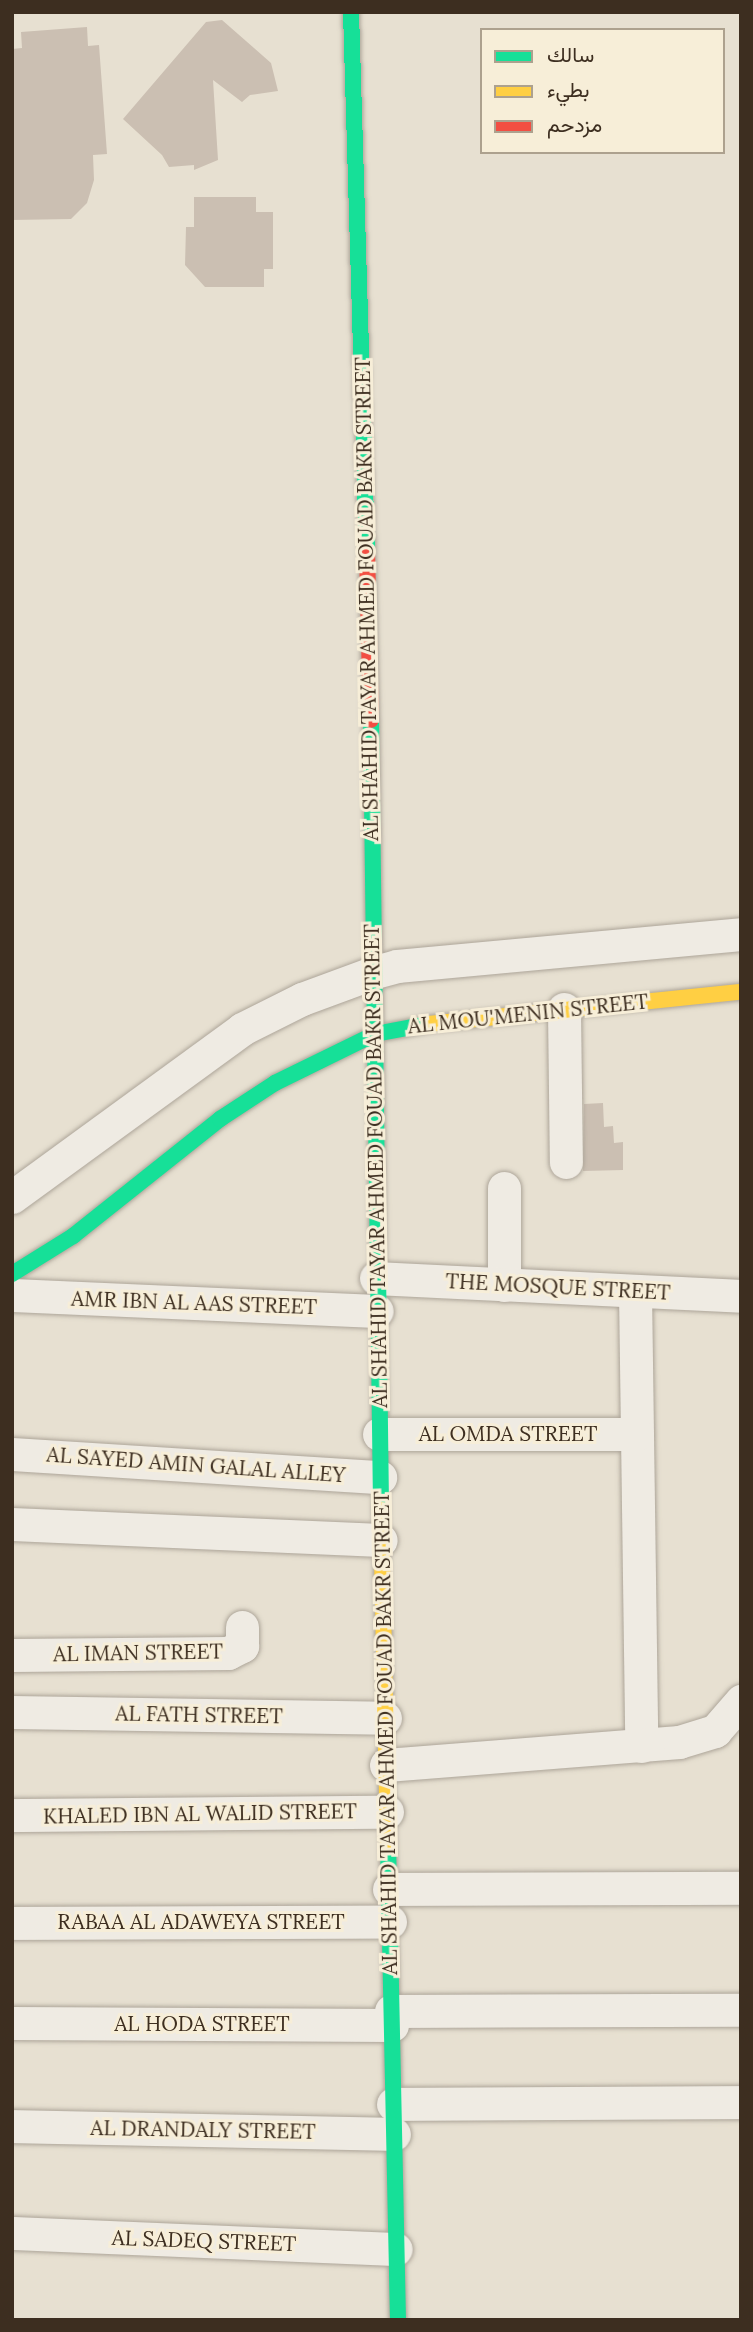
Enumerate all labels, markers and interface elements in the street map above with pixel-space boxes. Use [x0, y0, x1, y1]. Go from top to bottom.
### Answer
legend [480, 28, 725, 154]
text: سالك [547, 41, 594, 68]
text: بطيء [547, 76, 590, 103]
text: مزدحم [547, 111, 602, 138]
street label: AL SHAHID TAYAR AHMED FOUAD BAKR STREET [350, 357, 384, 841]
street label: AL SHAHID TAYAR AHMED FOUAD BAKR STREET [359, 924, 393, 1408]
street label: AL MOU'MENIN STREET [406, 989, 650, 1039]
street label: THE MOSQUE STREET [445, 1269, 671, 1305]
street label: AMR IBN AL AAS STREET [71, 1286, 317, 1320]
street label: AL OMDA STREET [419, 1421, 597, 1447]
street label: AL SAYED AMIN GALAL ALLEY [46, 1442, 346, 1488]
street label: AL SHAHID TAYAR AHMED FOUAD BAKR STREET [369, 1491, 403, 1975]
street label: AL IMAN STREET [53, 1639, 223, 1667]
street label: AL FATH STREET [115, 1701, 283, 1729]
street label: KHALED IBN AL WALID STREET [43, 1799, 357, 1829]
street label: RABAA AL ADAWEYA STREET [57, 1909, 345, 1935]
street label: AL HODA STREET [114, 2011, 290, 2037]
street label: AL DRANDALY STREET [90, 2115, 316, 2145]
street label: AL SADEQ STREET [111, 2225, 297, 2257]

